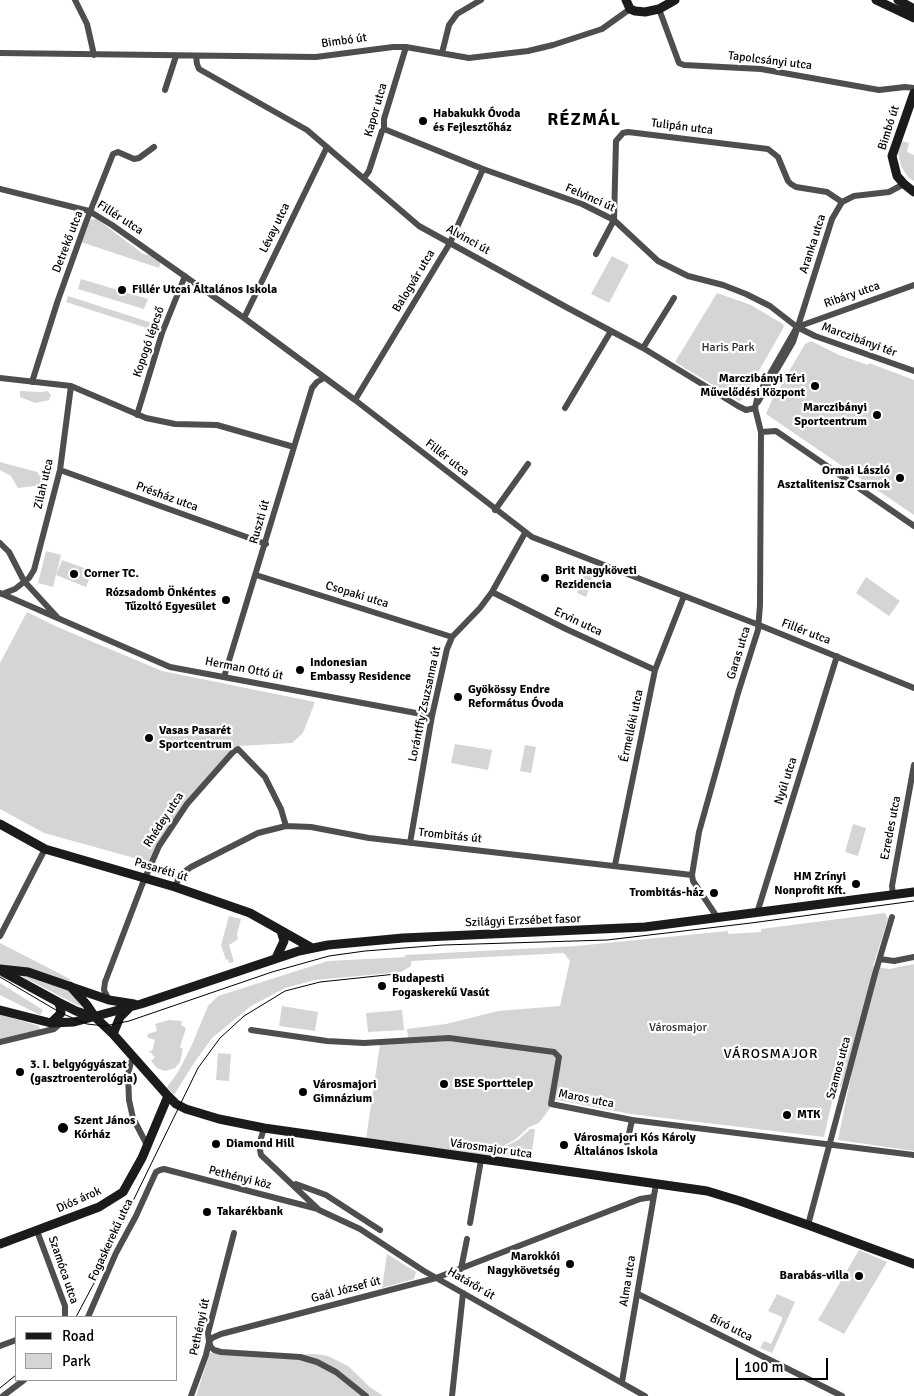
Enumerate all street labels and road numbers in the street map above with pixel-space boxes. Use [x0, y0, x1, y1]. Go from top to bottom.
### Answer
street label: Bimbó út [320, 31, 368, 51]
street label: Tapolcsányi utca [727, 49, 813, 73]
street label: Kapor utca [361, 81, 391, 139]
street label: Bimbó út [875, 104, 903, 152]
street label: Tulipán utca [650, 116, 714, 138]
street label: Felvinci út [563, 181, 617, 215]
street label: Fillér utca [94, 198, 146, 238]
street label: Lévay utca [257, 201, 293, 255]
street label: Detrekő utca [50, 209, 86, 275]
street label: Aranka utca [797, 213, 829, 275]
street label: Alvinci út [443, 222, 493, 258]
street label: Balogvár utca [390, 247, 438, 315]
street label: Ribáry utca [822, 279, 882, 311]
street label: Kopogó lépcső [130, 305, 168, 379]
street label: Marczibányi tér [819, 320, 899, 360]
street label: Fillér utca [422, 436, 472, 480]
street label: Zilah utca [31, 457, 57, 511]
street label: Présház utca [134, 479, 200, 515]
street label: Ruszti út [247, 498, 273, 546]
street label: Csopaki utca [324, 579, 390, 611]
street label: Ervin utca [552, 605, 604, 639]
street label: Fillér utca [779, 616, 833, 648]
street label: Garas utca [724, 625, 754, 681]
street label: Lorántffy Zsuzsanna út [406, 645, 444, 763]
street label: Herman Ottó út [204, 654, 284, 684]
street label: Érmelléki utca [617, 688, 647, 764]
street label: Nyúl utca [772, 756, 800, 806]
street label: Rhédey utca [141, 790, 187, 850]
street label: Ezredes utca [878, 795, 904, 861]
street label: Trombitás út [418, 826, 482, 846]
street label: Pasaréti út [133, 855, 189, 885]
street label: Szilágyi Erzsébet fasor [465, 912, 581, 930]
street label: Szamos utca [824, 1035, 854, 1101]
street label: Maros utca [557, 1087, 615, 1111]
street label: Városmajor utca [449, 1136, 533, 1162]
street label: Pethényi köz [207, 1163, 273, 1193]
street label: Diós árok [54, 1184, 104, 1216]
street label: Fogaskerekű utca [86, 1197, 136, 1283]
street label: Szamóca utca [45, 1234, 81, 1306]
street label: Alma utca [617, 1254, 639, 1308]
street label: Határőr út [445, 1265, 497, 1303]
street label: Gaál József út [310, 1274, 382, 1306]
street label: Pethényi út [187, 1297, 213, 1357]
street label: Bíró utca [707, 1311, 755, 1345]

